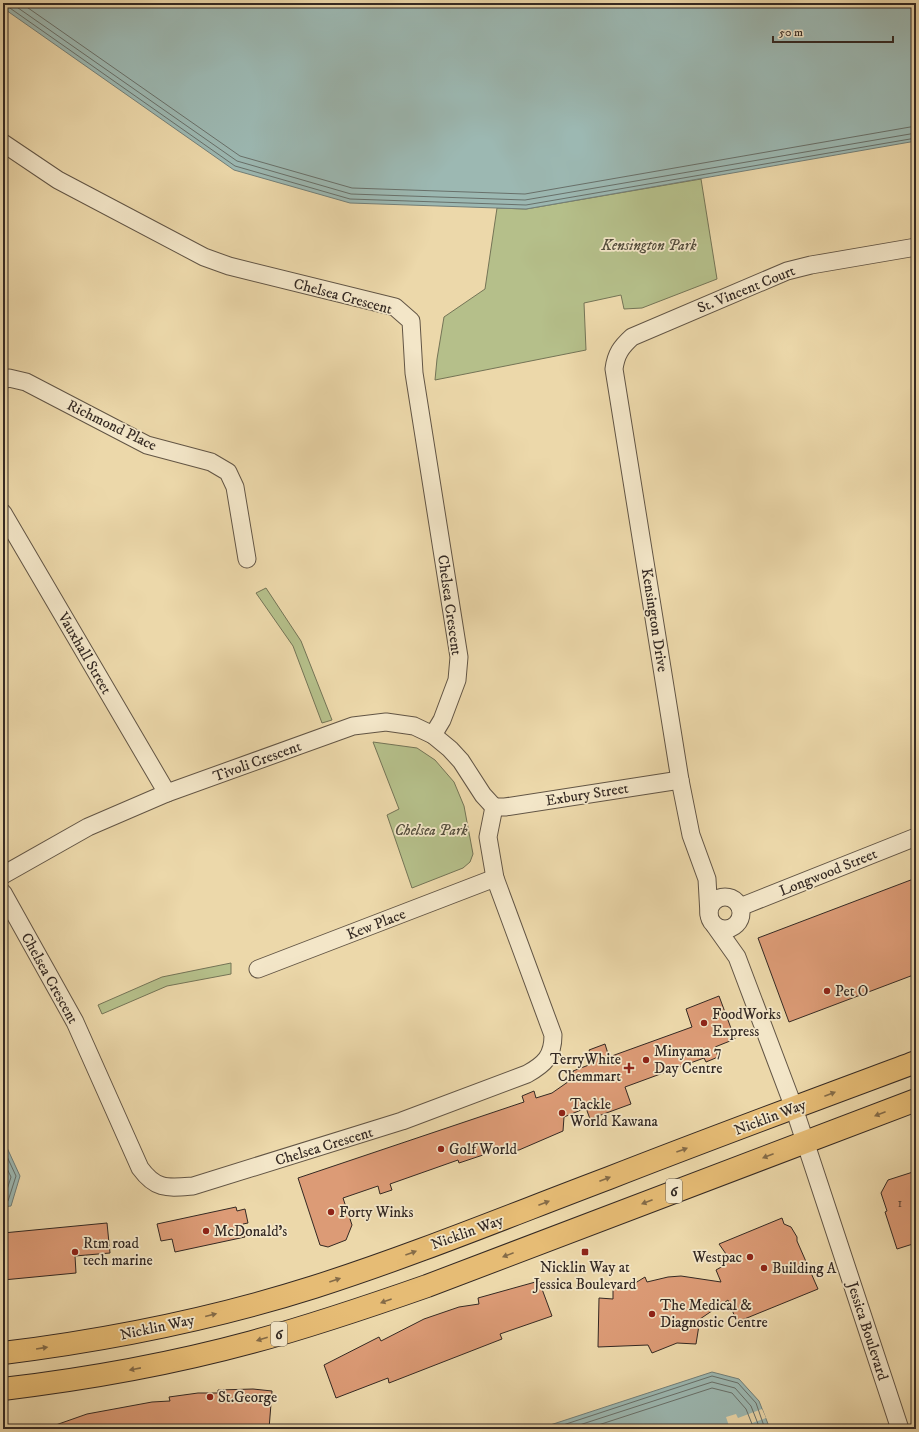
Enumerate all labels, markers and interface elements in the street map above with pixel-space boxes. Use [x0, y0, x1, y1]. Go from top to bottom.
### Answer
scale bar [773, 18, 893, 44]
text: 50 m [779, 25, 803, 40]
park label: Kensington Park [601, 236, 697, 255]
street label: St. Vincent Court [694, 261, 798, 318]
street label: Chelsea Crescent [292, 274, 394, 319]
street label: Richmond Place [64, 396, 160, 455]
street label: Chelsea Crescent [433, 554, 466, 657]
street label: Kensington Drive [637, 567, 672, 673]
street label: Vauxhall Street [53, 608, 116, 698]
street label: Tivoli Crescent [210, 737, 304, 786]
street label: Exbury Street [544, 779, 630, 810]
park label: Chelsea Park [394, 821, 468, 840]
street label: Longwood Street [776, 844, 880, 901]
street label: Kew Place [344, 905, 408, 944]
street label: Chelsea Crescent [17, 929, 83, 1027]
place label: Pet O [835, 982, 868, 1001]
marker: Pet O [822, 986, 832, 996]
place label: FoodWorks Express [712, 1005, 781, 1041]
marker: FoodWorks Express [699, 1018, 709, 1028]
place label: Minyama 7 Day Centre [654, 1042, 722, 1078]
place label: TerryWhite Chemmart [550, 1050, 621, 1086]
marker: Minyama 7 Day Centre [641, 1055, 651, 1065]
marker: TerryWhite Chemmart [624, 1063, 634, 1073]
one-way arrow [825, 1091, 837, 1097]
place label: Tackle World Kawana [569, 1095, 659, 1131]
street label: Nicklin Way [732, 1095, 810, 1140]
marker: Tackle World Kawana [557, 1108, 567, 1118]
one-way arrow [873, 1111, 885, 1117]
street label: Chelsea Crescent [273, 1123, 376, 1170]
place label: Golf World [449, 1140, 517, 1159]
marker: Golf World [436, 1144, 446, 1154]
one-way arrow [677, 1147, 689, 1153]
one-way arrow [762, 1154, 774, 1160]
one-way arrow [600, 1176, 611, 1182]
road number: 6 [666, 1179, 682, 1203]
house number: 1 [898, 1195, 903, 1211]
one-way arrow [539, 1199, 551, 1205]
one-way arrow [640, 1199, 652, 1205]
place label: Forty Winks [339, 1203, 414, 1222]
marker: Forty Winks [326, 1207, 336, 1217]
street label: Nicklin Way [429, 1210, 507, 1254]
place label: McDonald's [214, 1222, 287, 1241]
marker: McDonald's [201, 1226, 211, 1236]
place label: Rtm road tech marine [83, 1234, 153, 1270]
marker: Rtm road tech marine [70, 1247, 80, 1257]
marker: Nicklin Way at Jessica Boulevard [580, 1247, 590, 1257]
place label: Westpac [692, 1248, 743, 1267]
one-way arrow [405, 1249, 417, 1255]
marker: Westpac [745, 1252, 755, 1262]
one-way arrow [501, 1253, 513, 1259]
place label: Nicklin Way at Jessica Boulevard [532, 1258, 637, 1294]
place label: Building A [772, 1259, 837, 1278]
marker: Building A [759, 1263, 769, 1273]
one-way arrow [330, 1276, 342, 1282]
street label: Jessica Boulevard [842, 1278, 893, 1383]
place label: The Medical & Diagnostic Centre [660, 1296, 768, 1332]
one-way arrow [379, 1298, 391, 1304]
marker: The Medical & Diagnostic Centre [647, 1309, 657, 1319]
street label: Nicklin Way [118, 1310, 197, 1345]
one-way arrow [204, 1312, 217, 1318]
road number: 6 [271, 1322, 287, 1346]
one-way arrow [255, 1336, 267, 1342]
one-way arrow [36, 1345, 48, 1351]
one-way arrow [129, 1366, 141, 1372]
place label: St.George [218, 1388, 277, 1407]
marker: St.George [205, 1392, 215, 1402]

